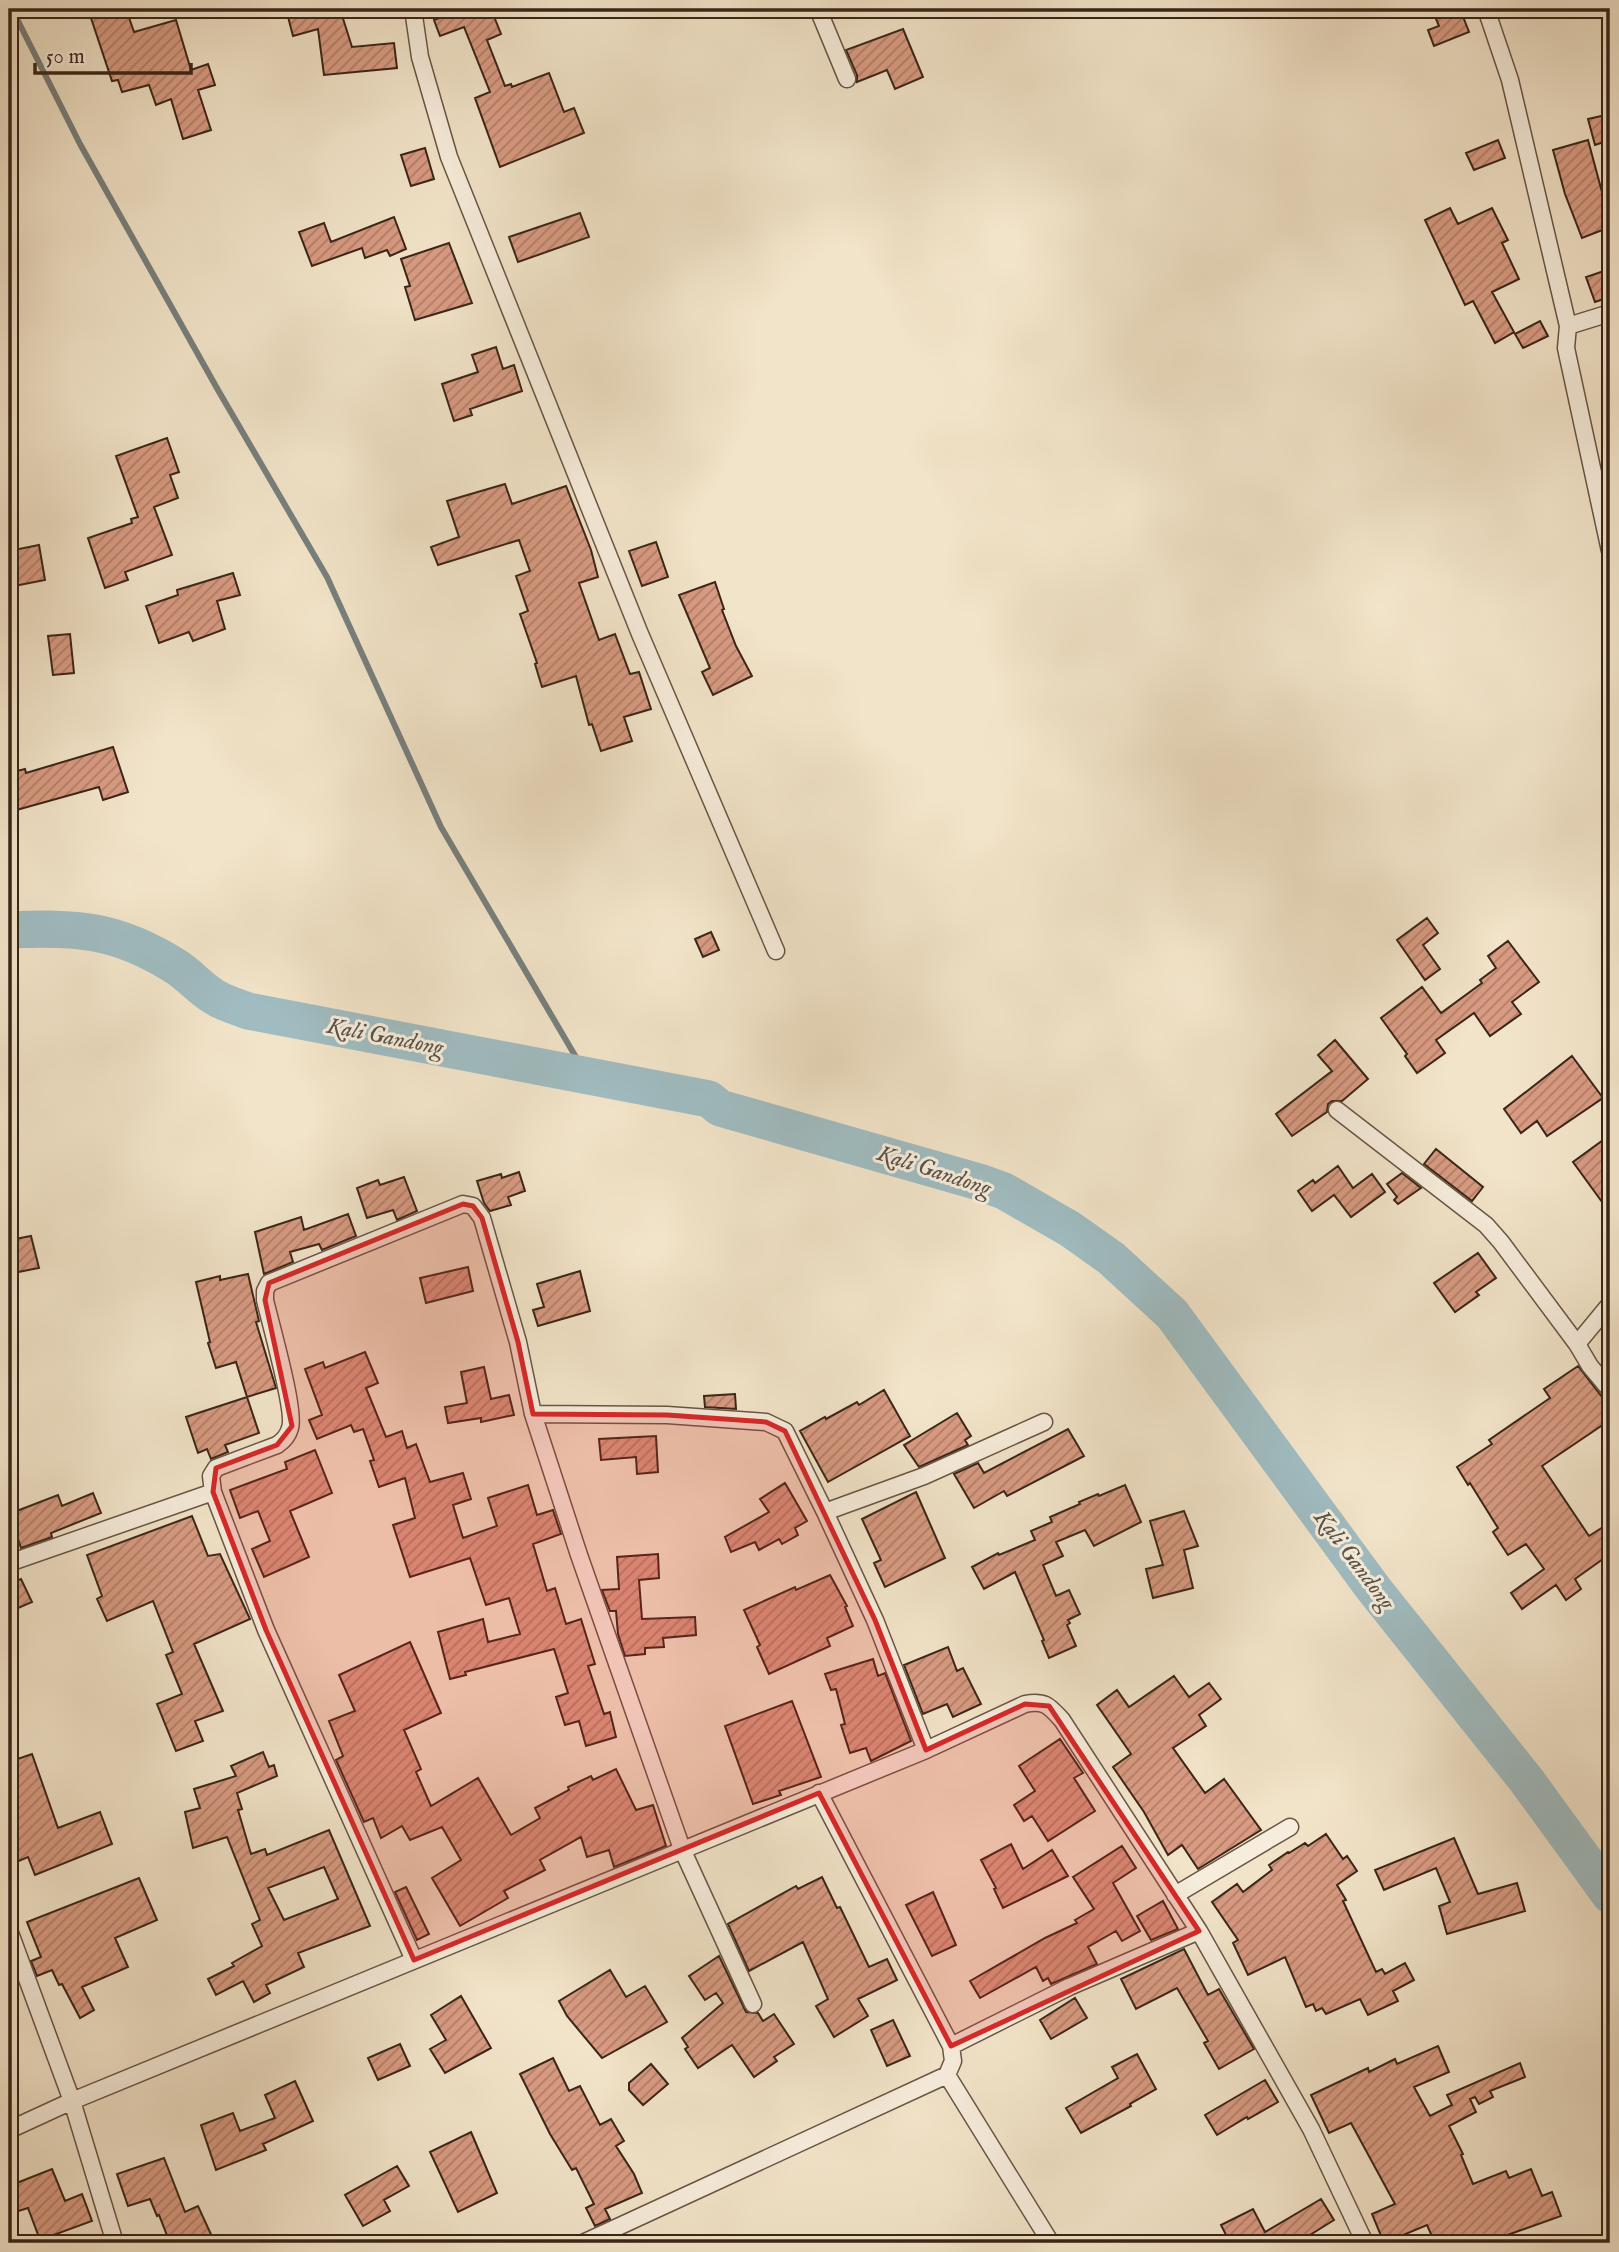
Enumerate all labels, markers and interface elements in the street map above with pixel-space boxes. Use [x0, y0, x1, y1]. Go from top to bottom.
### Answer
scale bar [35, 32, 191, 76]
text: 50 m [46, 44, 85, 71]
water label: Kali Gandong [323, 1011, 447, 1064]
water label: Kali Gandong [872, 1139, 996, 1204]
water label: Kali Gandong [1306, 1503, 1402, 1617]

